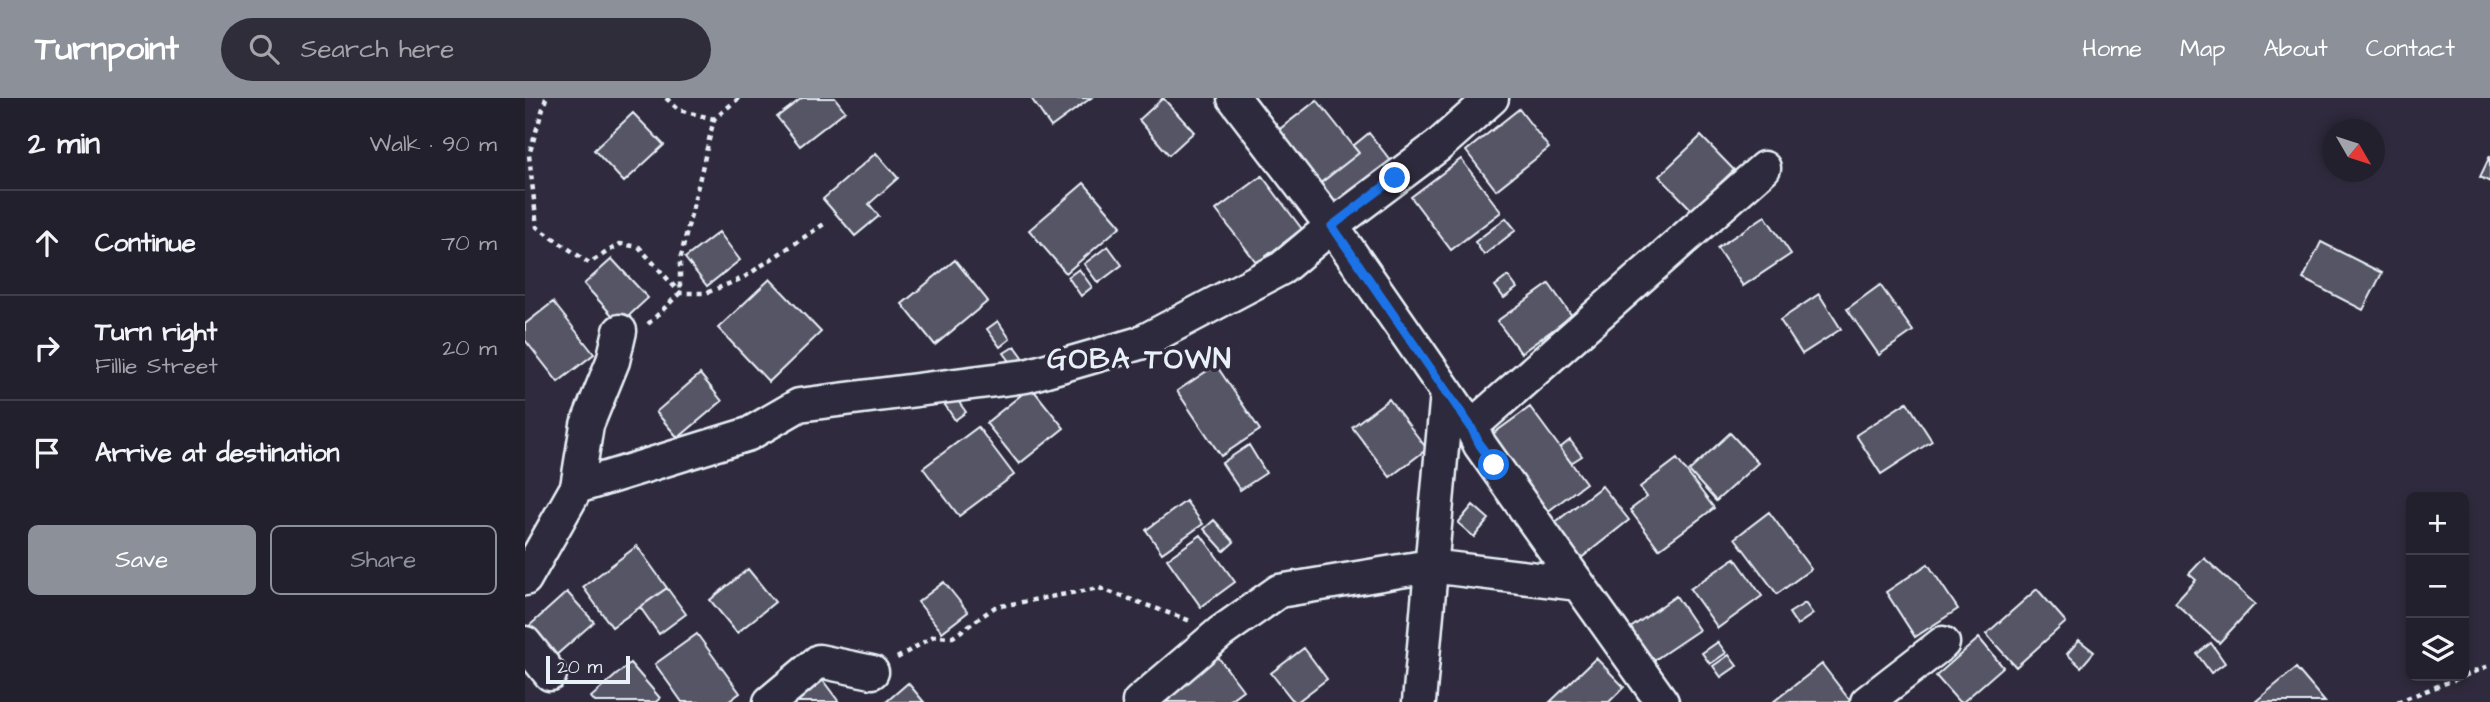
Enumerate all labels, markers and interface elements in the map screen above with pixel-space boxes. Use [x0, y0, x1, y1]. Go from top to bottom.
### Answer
search box [221, 18, 711, 81]
text: Turnpoint [35, 26, 179, 72]
icon: search [245, 30, 283, 68]
text: Search here [301, 31, 454, 67]
text: Home [2082, 32, 2142, 66]
text: Map [2180, 32, 2225, 66]
text: About [2263, 32, 2328, 66]
text: Contact [2366, 32, 2455, 66]
north arrow [2322, 119, 2385, 182]
text: 2 min [28, 123, 100, 165]
text: Walk · 90 m [370, 128, 497, 160]
route end [1379, 162, 1410, 193]
icon: ahead [28, 224, 66, 262]
text: Continue [95, 225, 196, 261]
text: 70 m [441, 227, 497, 259]
text: Turn right [95, 314, 217, 350]
icon: right [28, 329, 66, 367]
text: 20 m [442, 332, 497, 364]
district label: GOBA TOWN [1047, 340, 1233, 379]
text: Fillie Street [95, 350, 218, 382]
icon: arrive [28, 434, 66, 472]
text: Arrive at destination [95, 435, 340, 471]
route start [1478, 449, 1509, 480]
map controls [2406, 492, 2469, 681]
button: + [2406, 492, 2469, 555]
button: Save [28, 525, 256, 595]
button: Share [270, 525, 497, 595]
button: − [2406, 555, 2469, 618]
button: layers [2406, 618, 2469, 681]
scale bar [546, 653, 630, 685]
text: 20 m [557, 654, 602, 681]

